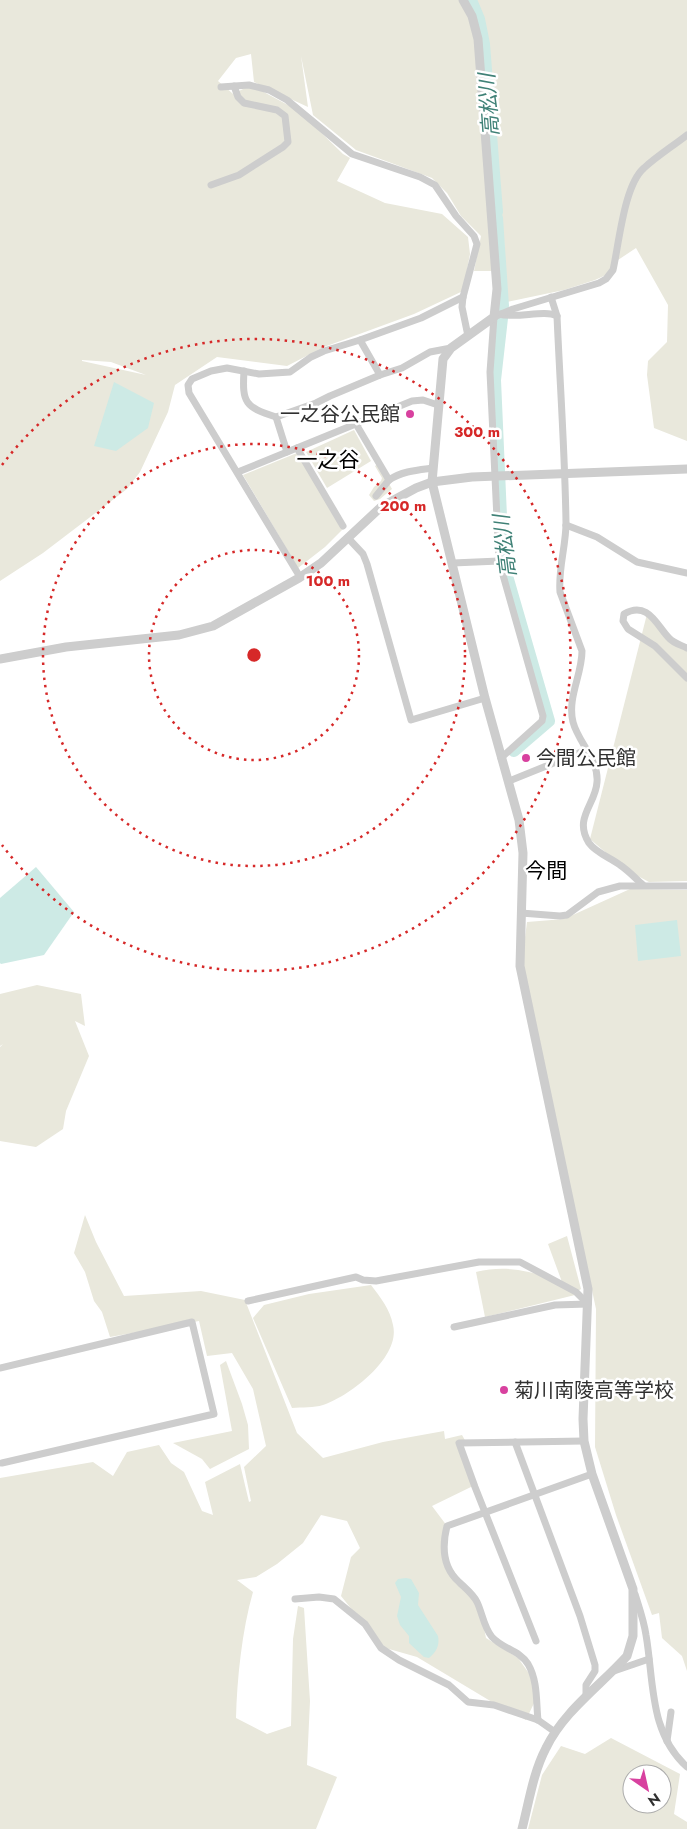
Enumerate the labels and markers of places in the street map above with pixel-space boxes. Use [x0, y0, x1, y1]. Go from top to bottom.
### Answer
place label: 一之谷公民館 [280, 400, 400, 429]
marker: 一之谷公民館 [404, 408, 416, 420]
centre of rings [245, 646, 263, 664]
place label: 今間公民館 [536, 744, 636, 773]
marker: 今間公民館 [520, 752, 532, 764]
place label: 菊川南陵高等学校 [514, 1376, 674, 1405]
marker: 菊川南陵高等学校 [498, 1384, 510, 1396]

